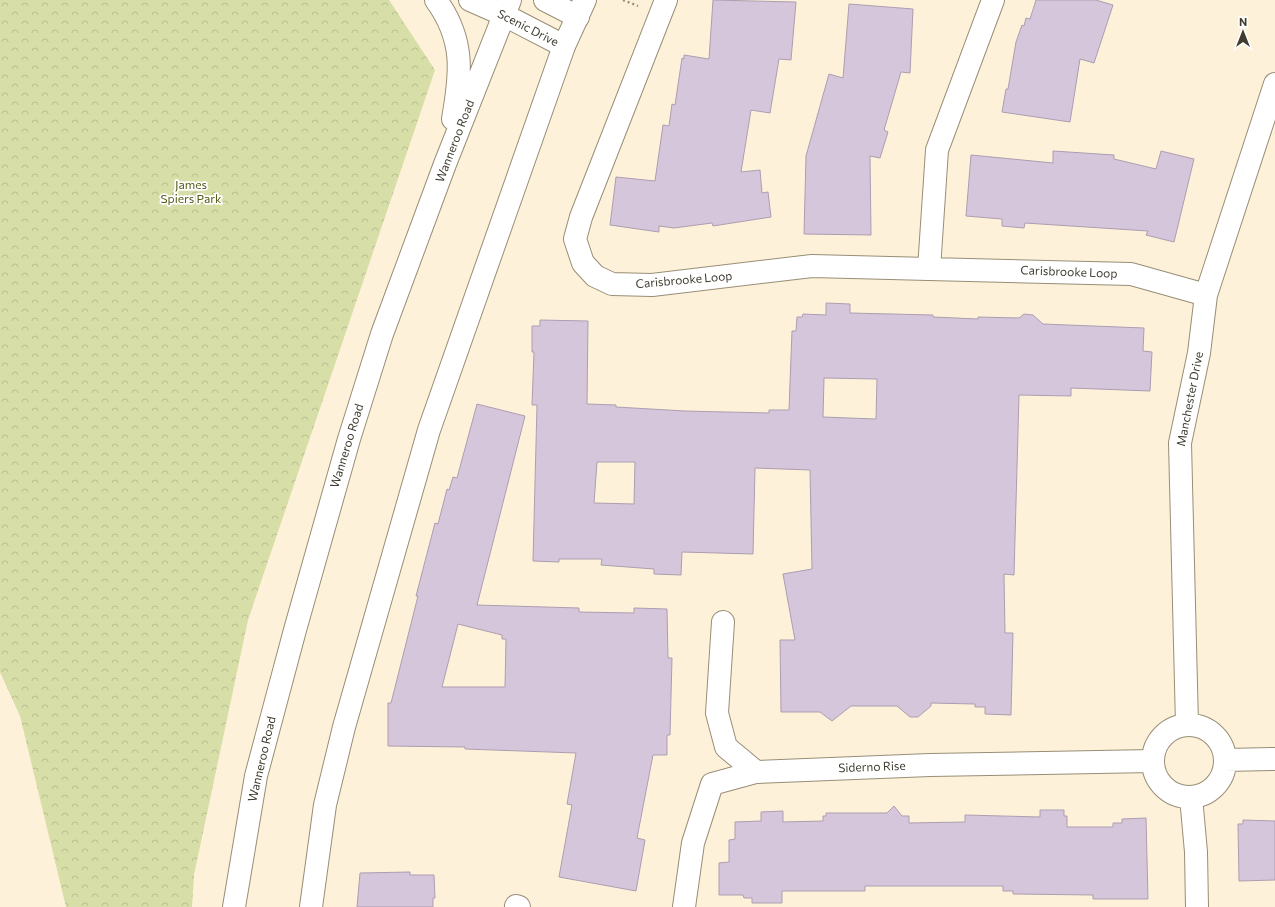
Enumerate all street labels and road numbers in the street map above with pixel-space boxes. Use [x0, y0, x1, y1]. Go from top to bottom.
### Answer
street label: Scenic Drive [496, 6, 561, 48]
street label: Wanneroo Road [432, 97, 476, 184]
street label: Carisbrooke Loop [1020, 262, 1118, 280]
street label: Carisbrooke Loop [635, 268, 733, 290]
street label: Manchester Drive [1173, 350, 1205, 447]
street label: Wanneroo Road [327, 402, 366, 489]
street label: Wanneroo Road [244, 715, 278, 803]
street label: Siderno Rise [838, 758, 906, 774]

